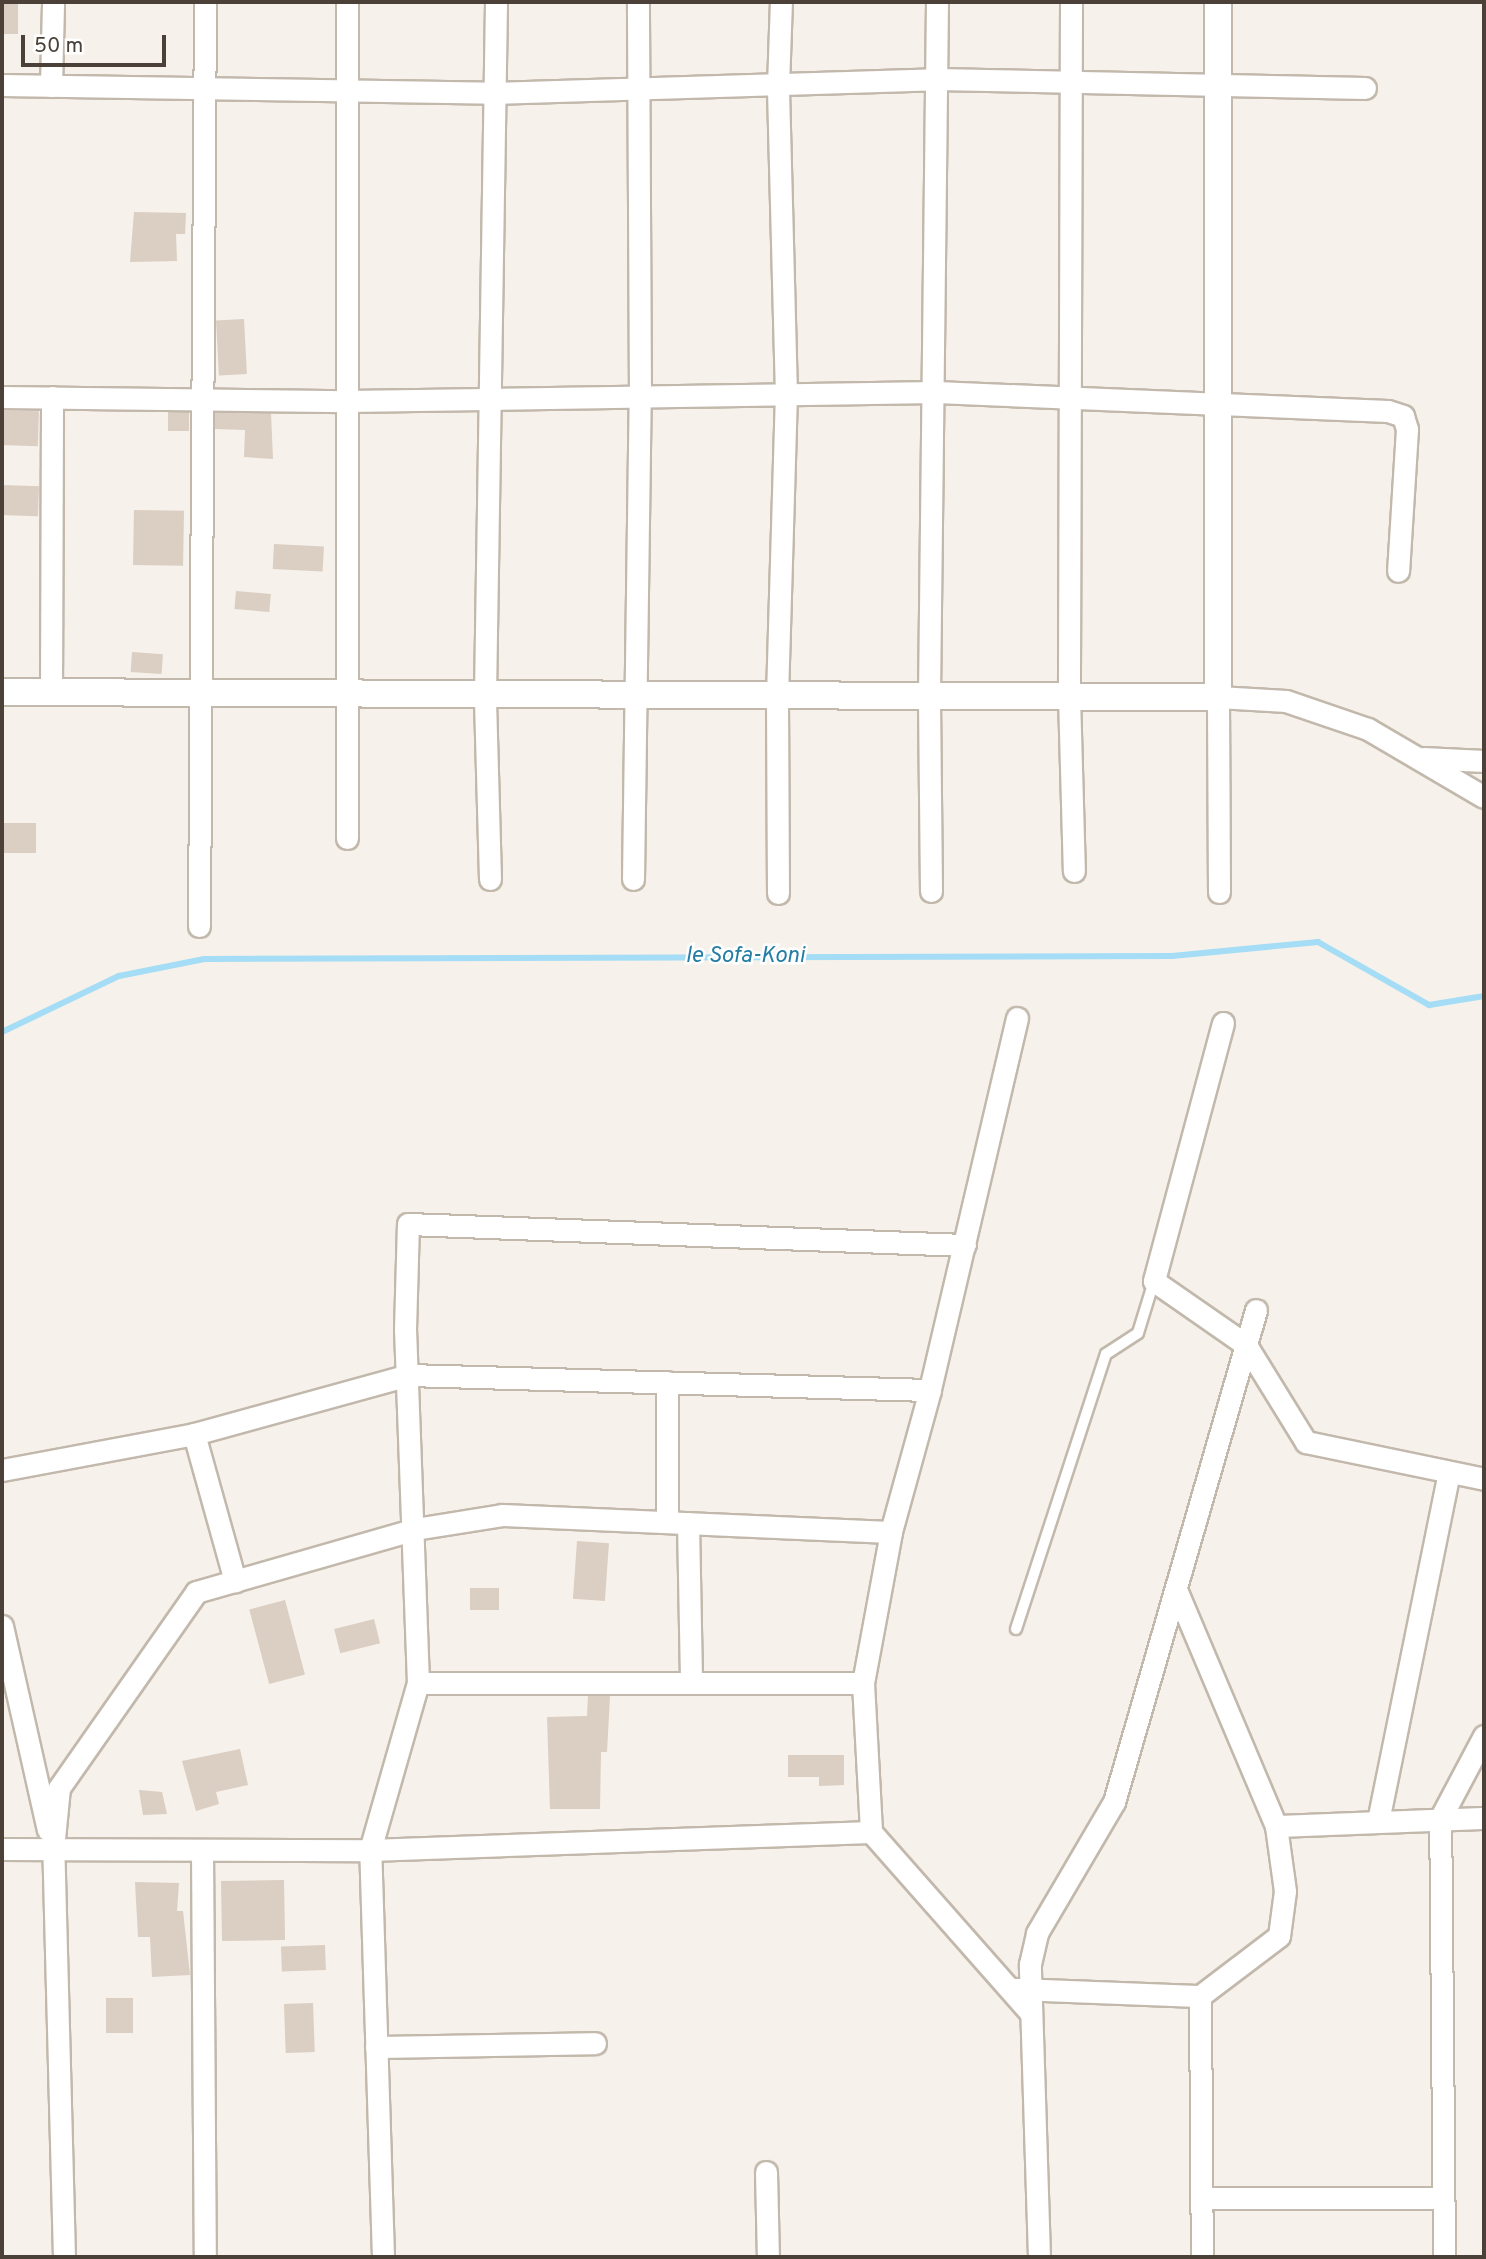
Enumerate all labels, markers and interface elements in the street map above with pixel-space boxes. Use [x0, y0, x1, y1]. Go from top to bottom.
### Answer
scale bar [24, 21, 170, 65]
text: 50 m [34, 33, 83, 60]
water label: le Sofa-Koni [685, 943, 805, 971]

